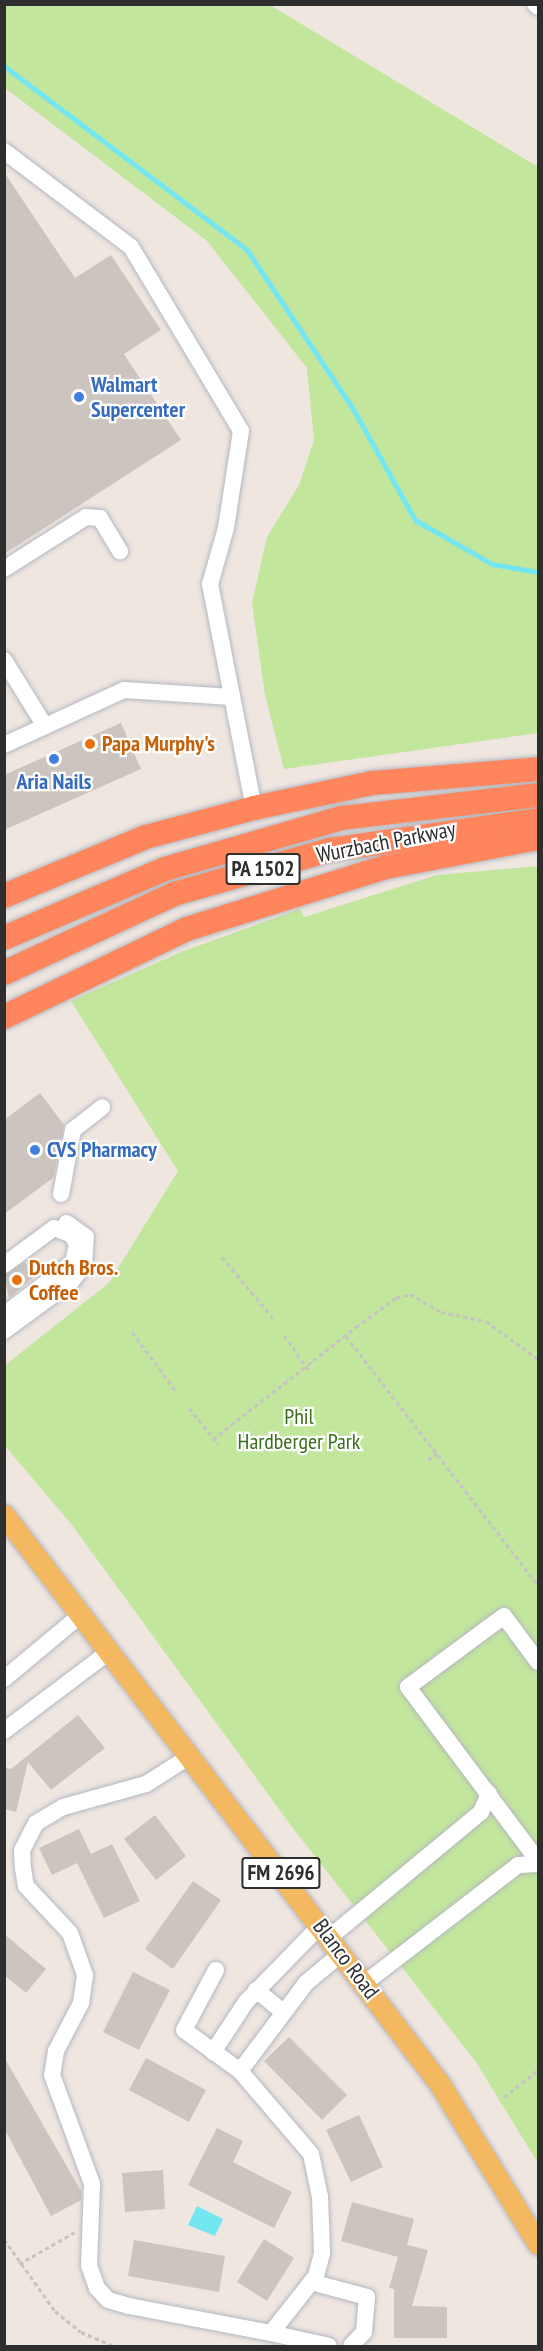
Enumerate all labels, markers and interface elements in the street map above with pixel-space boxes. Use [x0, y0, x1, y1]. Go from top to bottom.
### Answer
place label: Walmart Supercenter [91, 371, 185, 422]
marker: Walmart Supercenter [72, 390, 86, 404]
place label: Papa Murphy's [102, 731, 215, 757]
marker: Papa Murphy's [83, 737, 97, 751]
marker: Aria Nails [47, 752, 61, 766]
place label: Aria Nails [17, 769, 91, 795]
street label: Wurzbach Parkway [314, 816, 458, 868]
road number: PA 1502 [224, 851, 302, 887]
place label: CVS Pharmacy [47, 1137, 157, 1163]
marker: CVS Pharmacy [28, 1143, 42, 1157]
place label: Dutch Bros. Coffee [29, 1254, 118, 1306]
marker: Dutch Bros. Coffee [10, 1273, 24, 1287]
park label: Phil Hardberger Park [238, 1403, 360, 1454]
road number: FM 2696 [240, 1855, 322, 1891]
street label: Blanco Road [307, 1914, 385, 2004]

